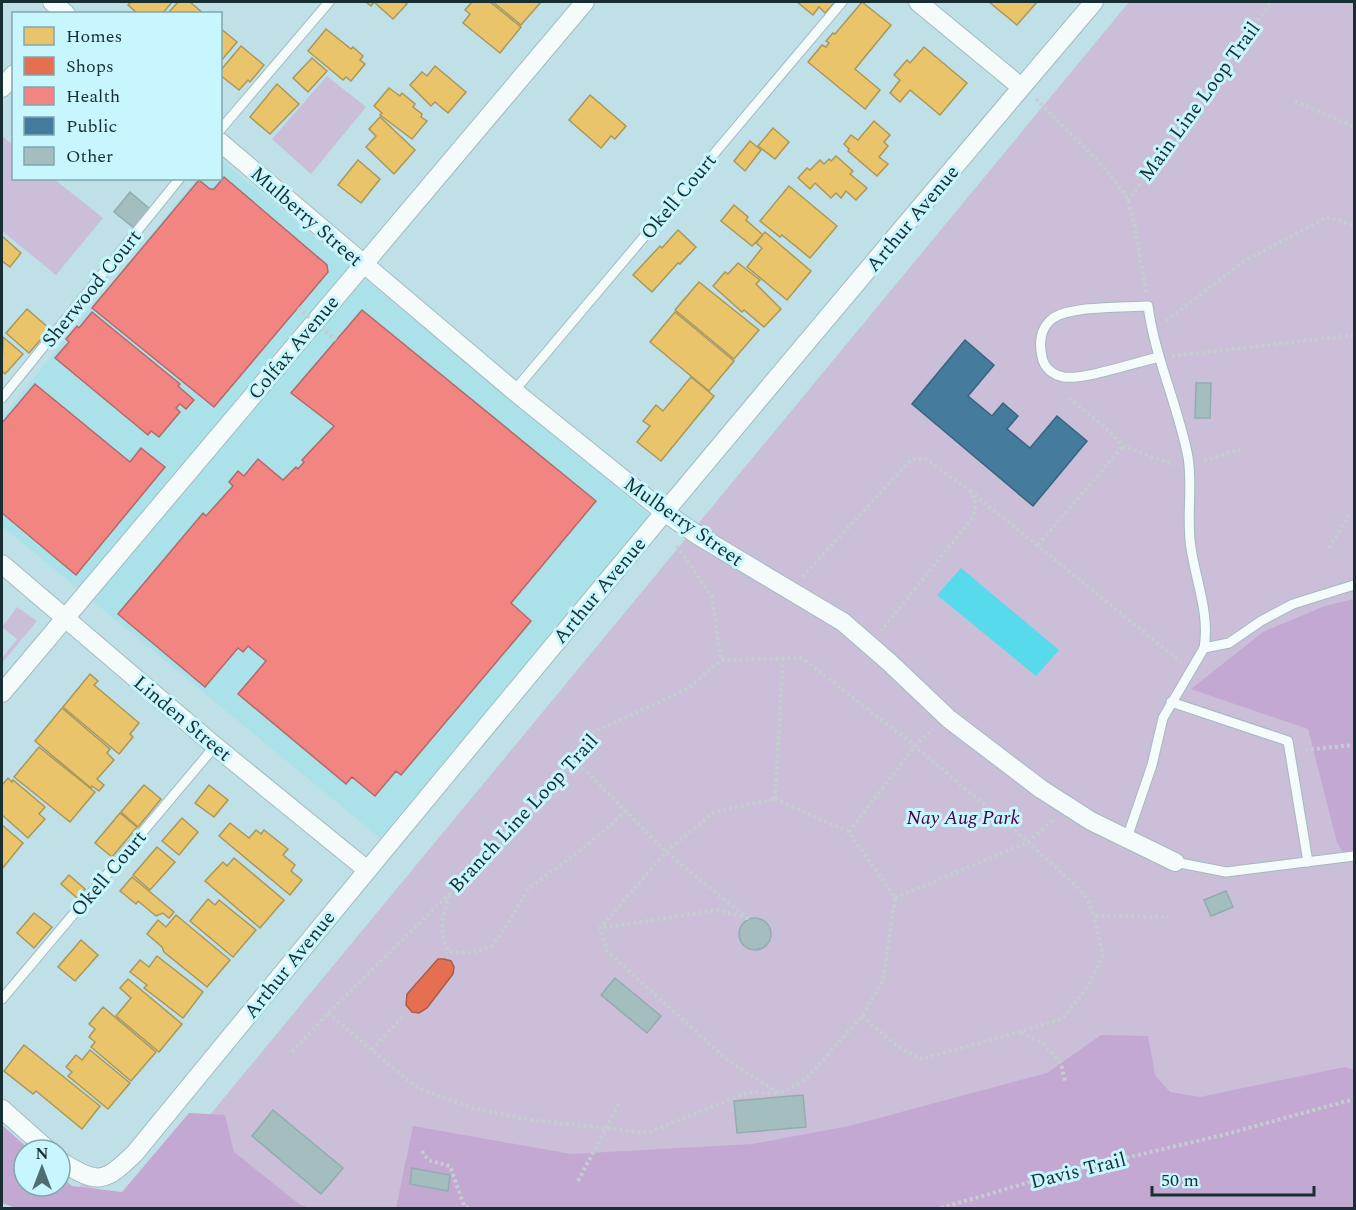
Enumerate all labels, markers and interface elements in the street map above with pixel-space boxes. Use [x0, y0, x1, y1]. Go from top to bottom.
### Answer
legend [12, 12, 222, 180]
street label: Main Line Loop Trail [1132, 16, 1268, 188]
text: Homes [66, 23, 122, 50]
text: Shops [66, 53, 114, 80]
text: Health [66, 83, 120, 110]
text: Public [66, 113, 117, 140]
text: Other [66, 143, 113, 170]
street label: Okell Court [634, 147, 724, 246]
street label: Mulberry Street [244, 159, 369, 274]
street label: Arthur Avenue [859, 159, 967, 279]
street label: Sherwood Court [35, 223, 149, 354]
street label: Colfax Avenue [241, 289, 347, 407]
street label: Mulberry Street [617, 469, 749, 574]
street label: Arthur Avenue [546, 531, 654, 651]
street label: Linden Street [127, 669, 238, 769]
street label: Branch Line Loop Trail [442, 727, 606, 900]
park label: Nay Aug Park [906, 803, 1020, 833]
street label: Okell Court [64, 824, 154, 923]
street label: Arthur Avenue [237, 904, 343, 1025]
north arrow [12, 1138, 72, 1198]
text: N [35, 1142, 49, 1166]
street label: Davis Trail [1027, 1145, 1129, 1197]
scale bar [1152, 1159, 1314, 1197]
text: 50 m [1161, 1167, 1199, 1194]

